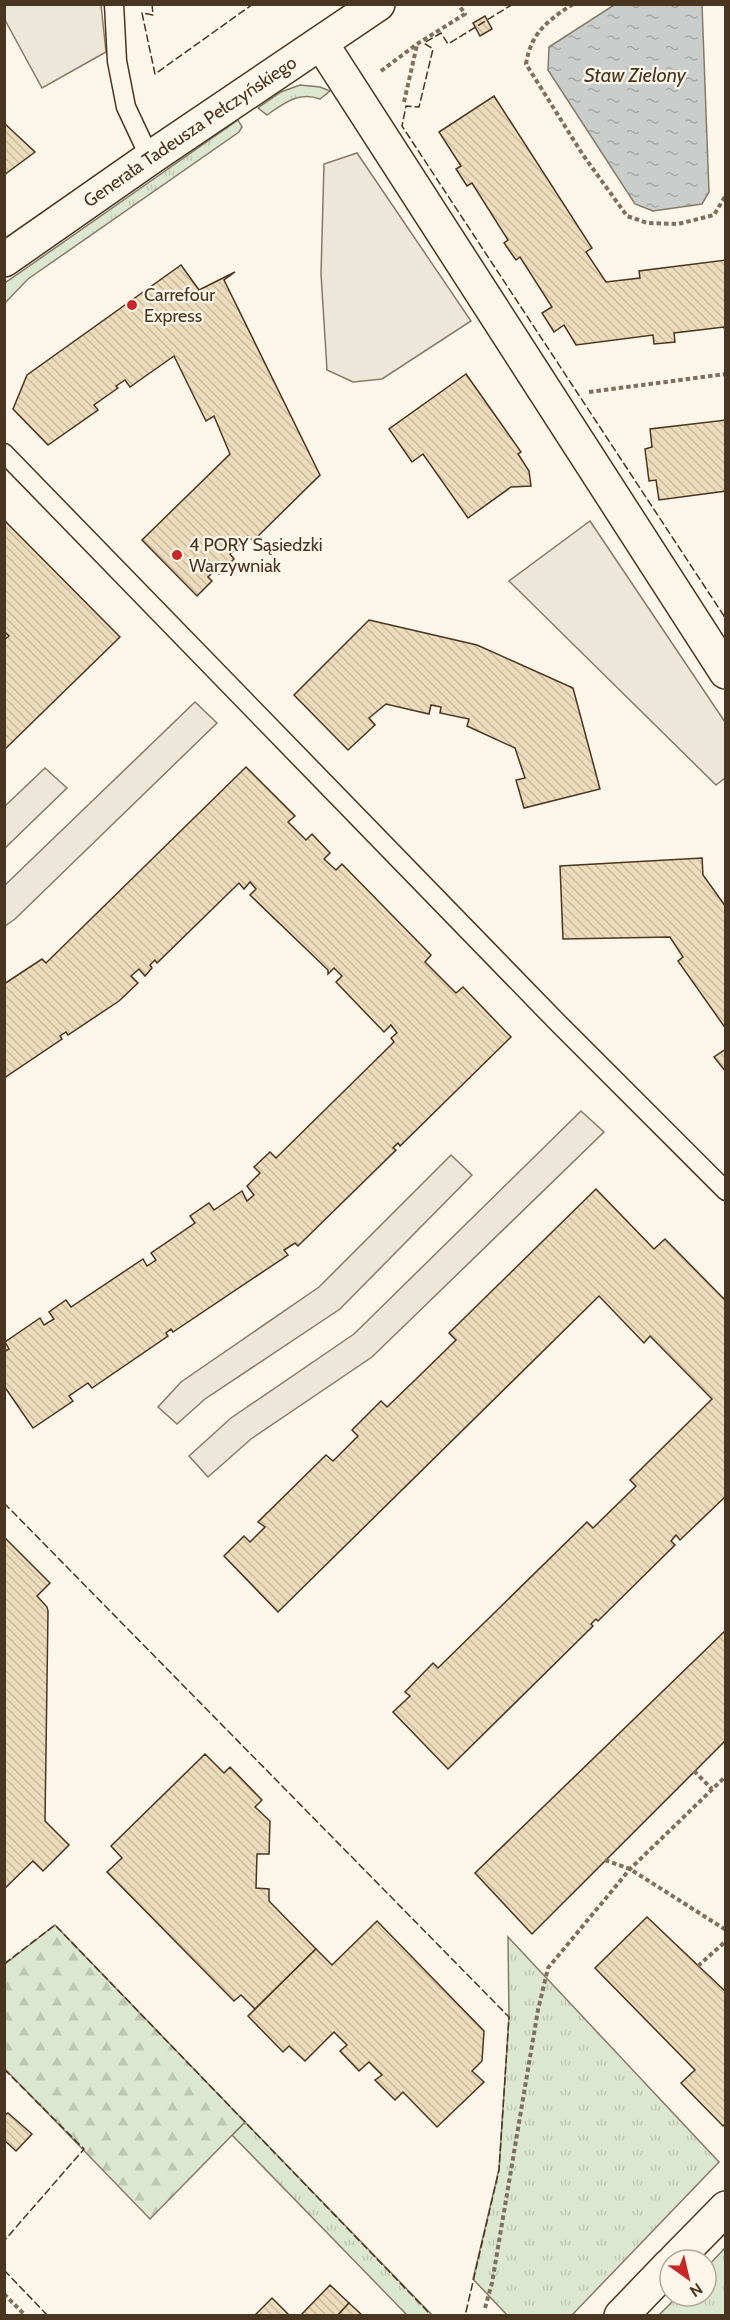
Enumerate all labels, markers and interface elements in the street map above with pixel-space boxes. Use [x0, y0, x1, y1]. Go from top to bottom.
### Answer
street label: Generała Tadeusza Pełczyńskiego [79, 51, 301, 212]
water label: Staw Zielony [584, 63, 687, 87]
place label: Carrefour Express [144, 284, 215, 327]
marker: Carrefour Express [125, 298, 139, 312]
place label: 4 PORY Sąsiedzki Warzywniak [189, 534, 323, 577]
marker: 4 PORY Sąsiedzki Warzywniak [170, 548, 184, 562]
north arrow [658, 2248, 718, 2308]
text: N [686, 2279, 706, 2301]

